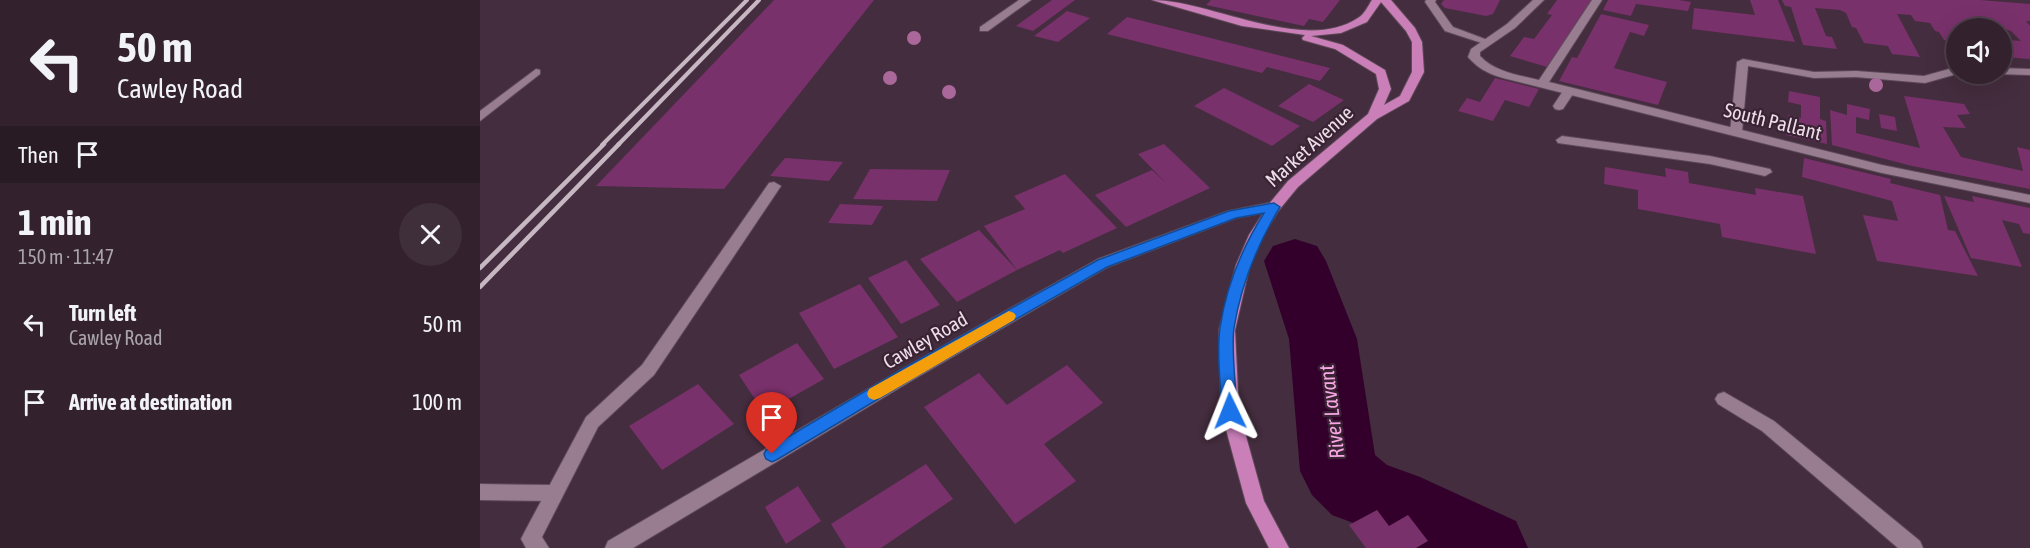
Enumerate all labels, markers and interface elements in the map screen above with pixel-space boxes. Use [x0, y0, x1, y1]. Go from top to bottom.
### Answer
map controls [1946, 18, 2012, 84]
button: sound [1946, 18, 2012, 84]
text: 50 m [117, 23, 192, 71]
icon: left [18, 24, 96, 102]
text: Cawley Road [117, 73, 243, 104]
street label: South Pallant [1722, 98, 1824, 144]
street label: Market Avenue [1260, 101, 1358, 191]
icon: arrive [71, 138, 104, 171]
text: Then [18, 142, 59, 168]
text: 1 min [18, 201, 92, 243]
button: close [399, 203, 462, 266]
text: 150 m · 11:47 [18, 245, 114, 268]
text: Turn left [69, 300, 136, 326]
street label: Cawley Road [879, 307, 971, 373]
icon: left [18, 308, 51, 341]
text: 50 m [422, 311, 462, 337]
text: Cawley Road [69, 326, 162, 349]
water label: River Lavant [1313, 364, 1349, 460]
position arrow [1198, 379, 1262, 443]
icon: arrive [18, 386, 51, 419]
text: Arrive at destination [69, 389, 232, 415]
text: 100 m [412, 389, 462, 415]
pin [746, 392, 797, 454]
icon: arrive [755, 401, 788, 434]

